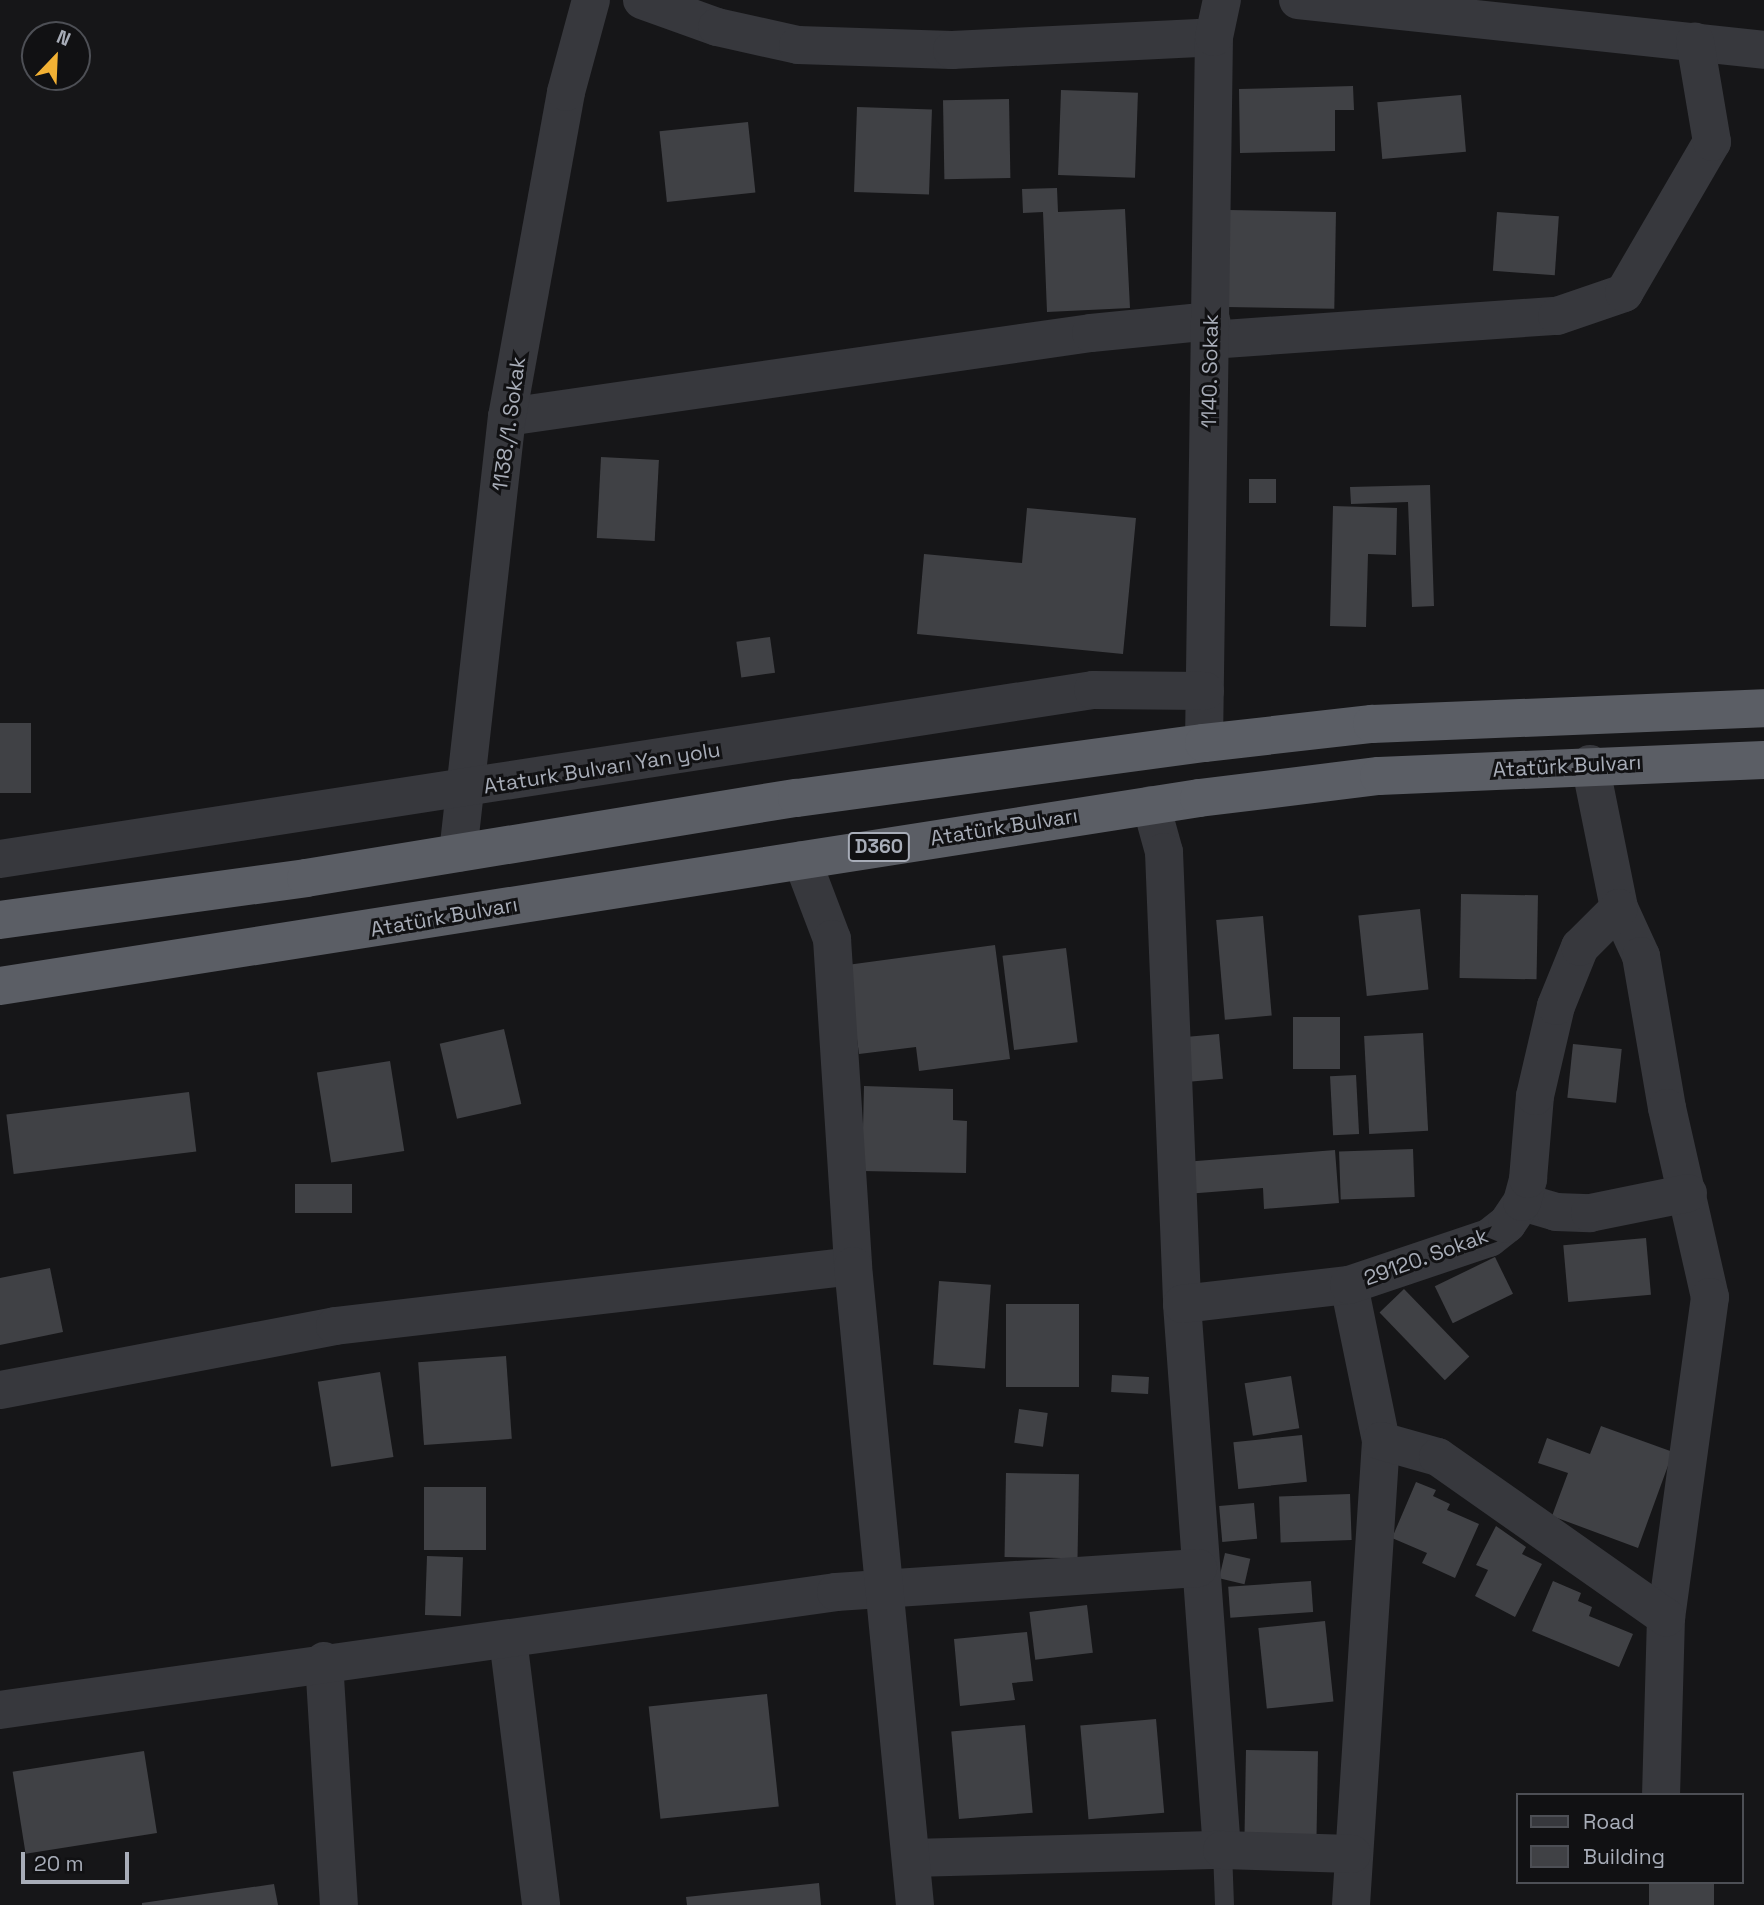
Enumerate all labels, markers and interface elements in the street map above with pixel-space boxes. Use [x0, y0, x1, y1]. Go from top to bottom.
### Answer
north arrow [21, 21, 91, 91]
text: N [53, 24, 74, 52]
street label: 1140. Sokak [1196, 313, 1224, 429]
street label: 1138./1. Sokak [487, 355, 531, 493]
street label: Ataturk Bulvarı Yan yolu [482, 737, 722, 799]
street label: Atatürk Bulvarı [1492, 750, 1642, 782]
street label: Atatürk Bulvarı [928, 803, 1080, 851]
road number: D360 [848, 832, 910, 862]
street label: Atatürk Bulvarı [368, 892, 520, 942]
street label: 29120. Sokak [1360, 1223, 1492, 1291]
legend [1516, 1793, 1743, 1884]
text: Road [1583, 1808, 1635, 1835]
scale bar [24, 1839, 133, 1883]
text: Building [1583, 1843, 1665, 1870]
text: 20 m [34, 1850, 84, 1877]

